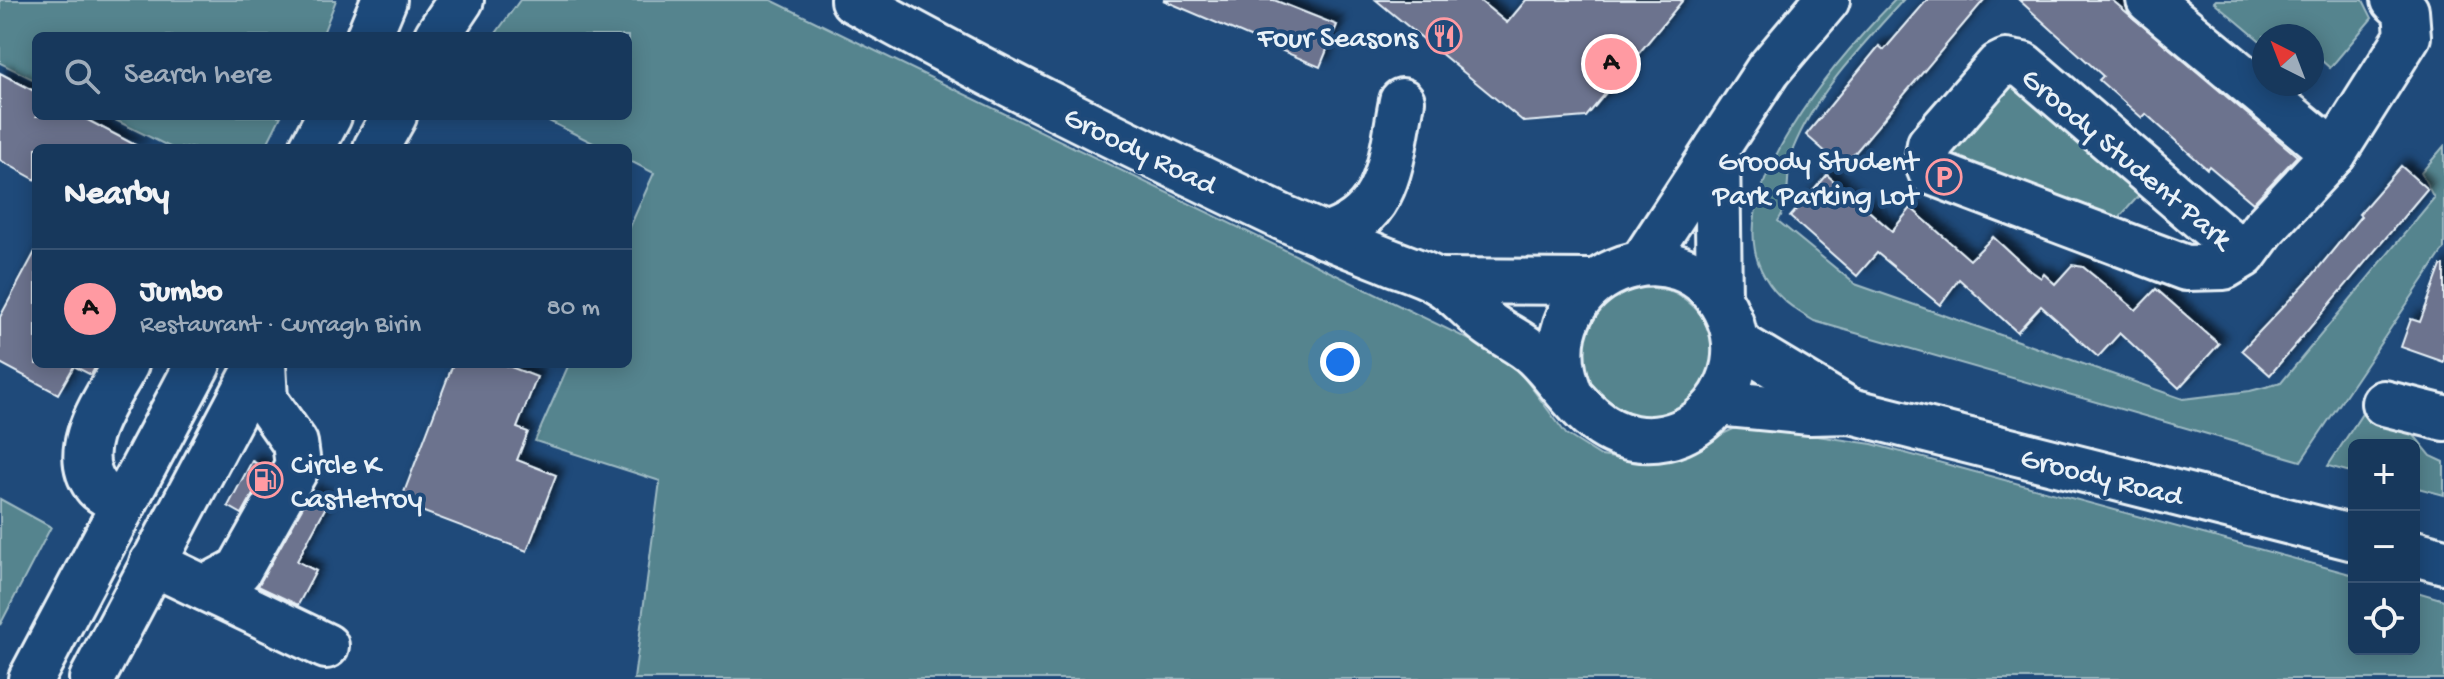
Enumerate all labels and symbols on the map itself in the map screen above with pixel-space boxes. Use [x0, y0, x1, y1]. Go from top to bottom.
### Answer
restaurant icon: Four Seasons [1425, 17, 1463, 55]
place label: Four Seasons [1256, 23, 1419, 58]
north arrow [2252, 24, 2324, 96]
pin: A [1585, 34, 1637, 94]
street label: Groody Student Park [2013, 62, 2240, 260]
street label: Groody Road [1057, 101, 1223, 206]
place label: Groody Student Park Parking Lot [1712, 147, 1921, 216]
parking icon: Groody Student Park Parking Lot [1925, 158, 1963, 196]
your location [1320, 342, 1360, 382]
street label: Groody Road [2016, 442, 2188, 517]
place label: Circle K Castletroy [291, 450, 423, 519]
fuel station icon: Circle K Castletroy [246, 461, 284, 499]

